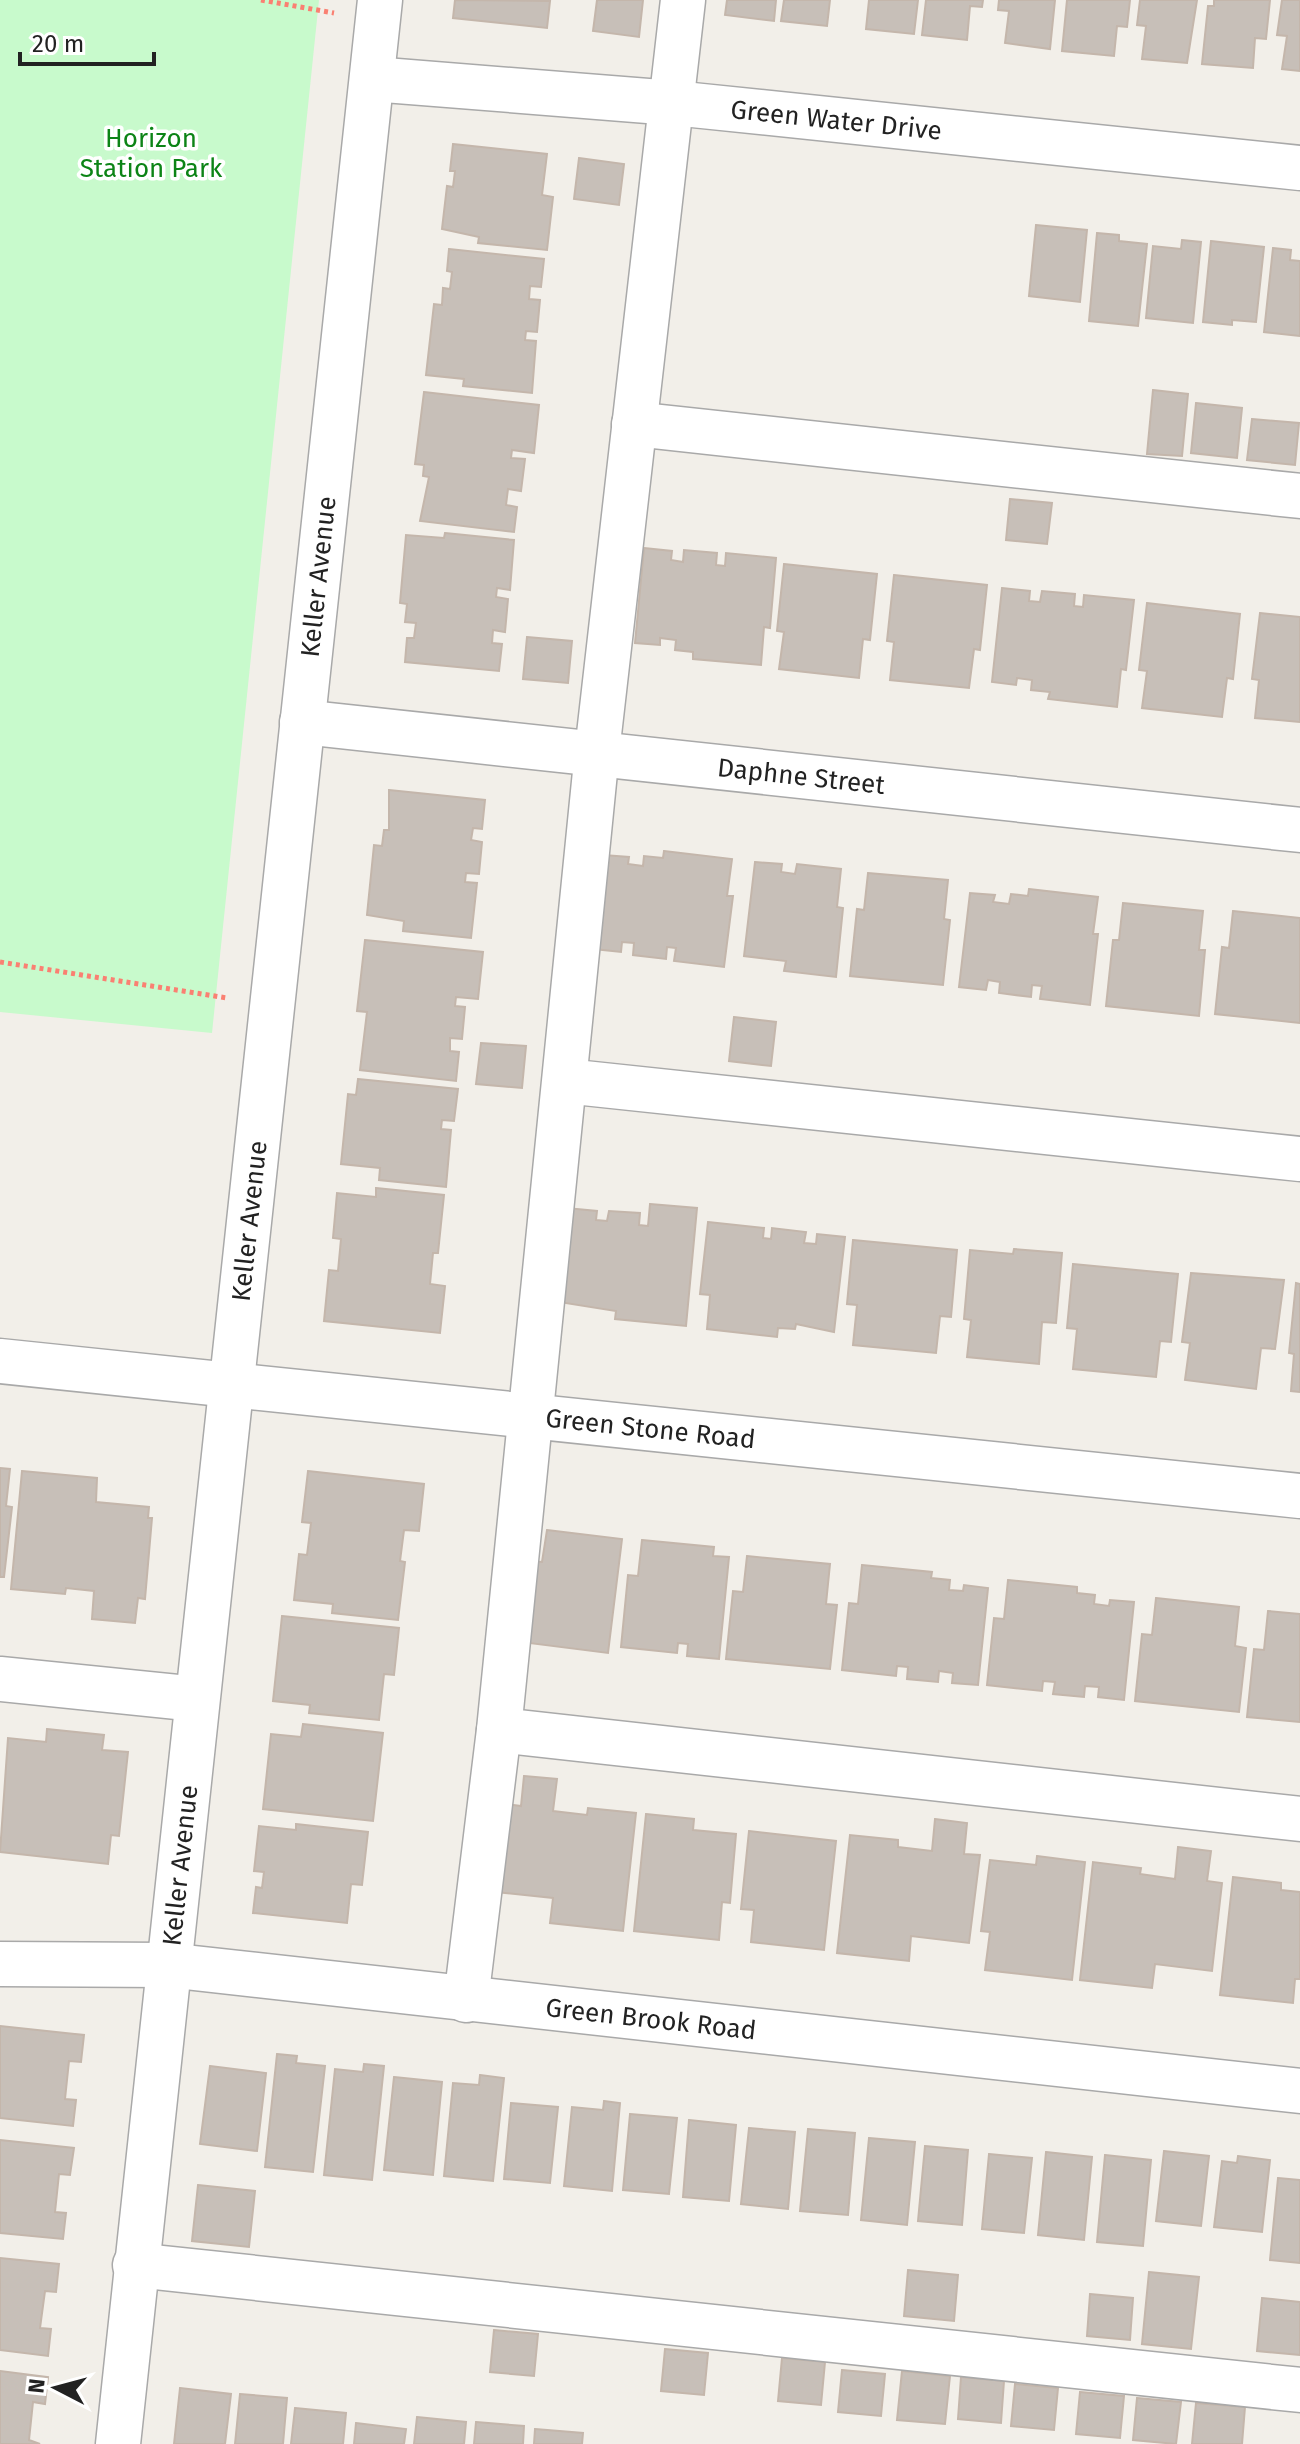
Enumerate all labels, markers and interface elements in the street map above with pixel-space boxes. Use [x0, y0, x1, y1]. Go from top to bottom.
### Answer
scale bar [20, 16, 154, 66]
text: 20 m [32, 30, 84, 58]
street label: Green Water Drive [729, 94, 943, 146]
park label: Horizon Station Park [80, 123, 223, 184]
street label: Keller Avenue [294, 495, 342, 659]
street label: Daphne Street [716, 752, 887, 801]
street label: Keller Avenue [225, 1139, 273, 1303]
street label: Green Stone Road [544, 1402, 757, 1455]
street label: Keller Avenue [156, 1783, 204, 1947]
street label: Green Brook Road [544, 1992, 758, 2046]
north arrow [16, 2348, 96, 2428]
text: N [22, 2377, 51, 2395]

